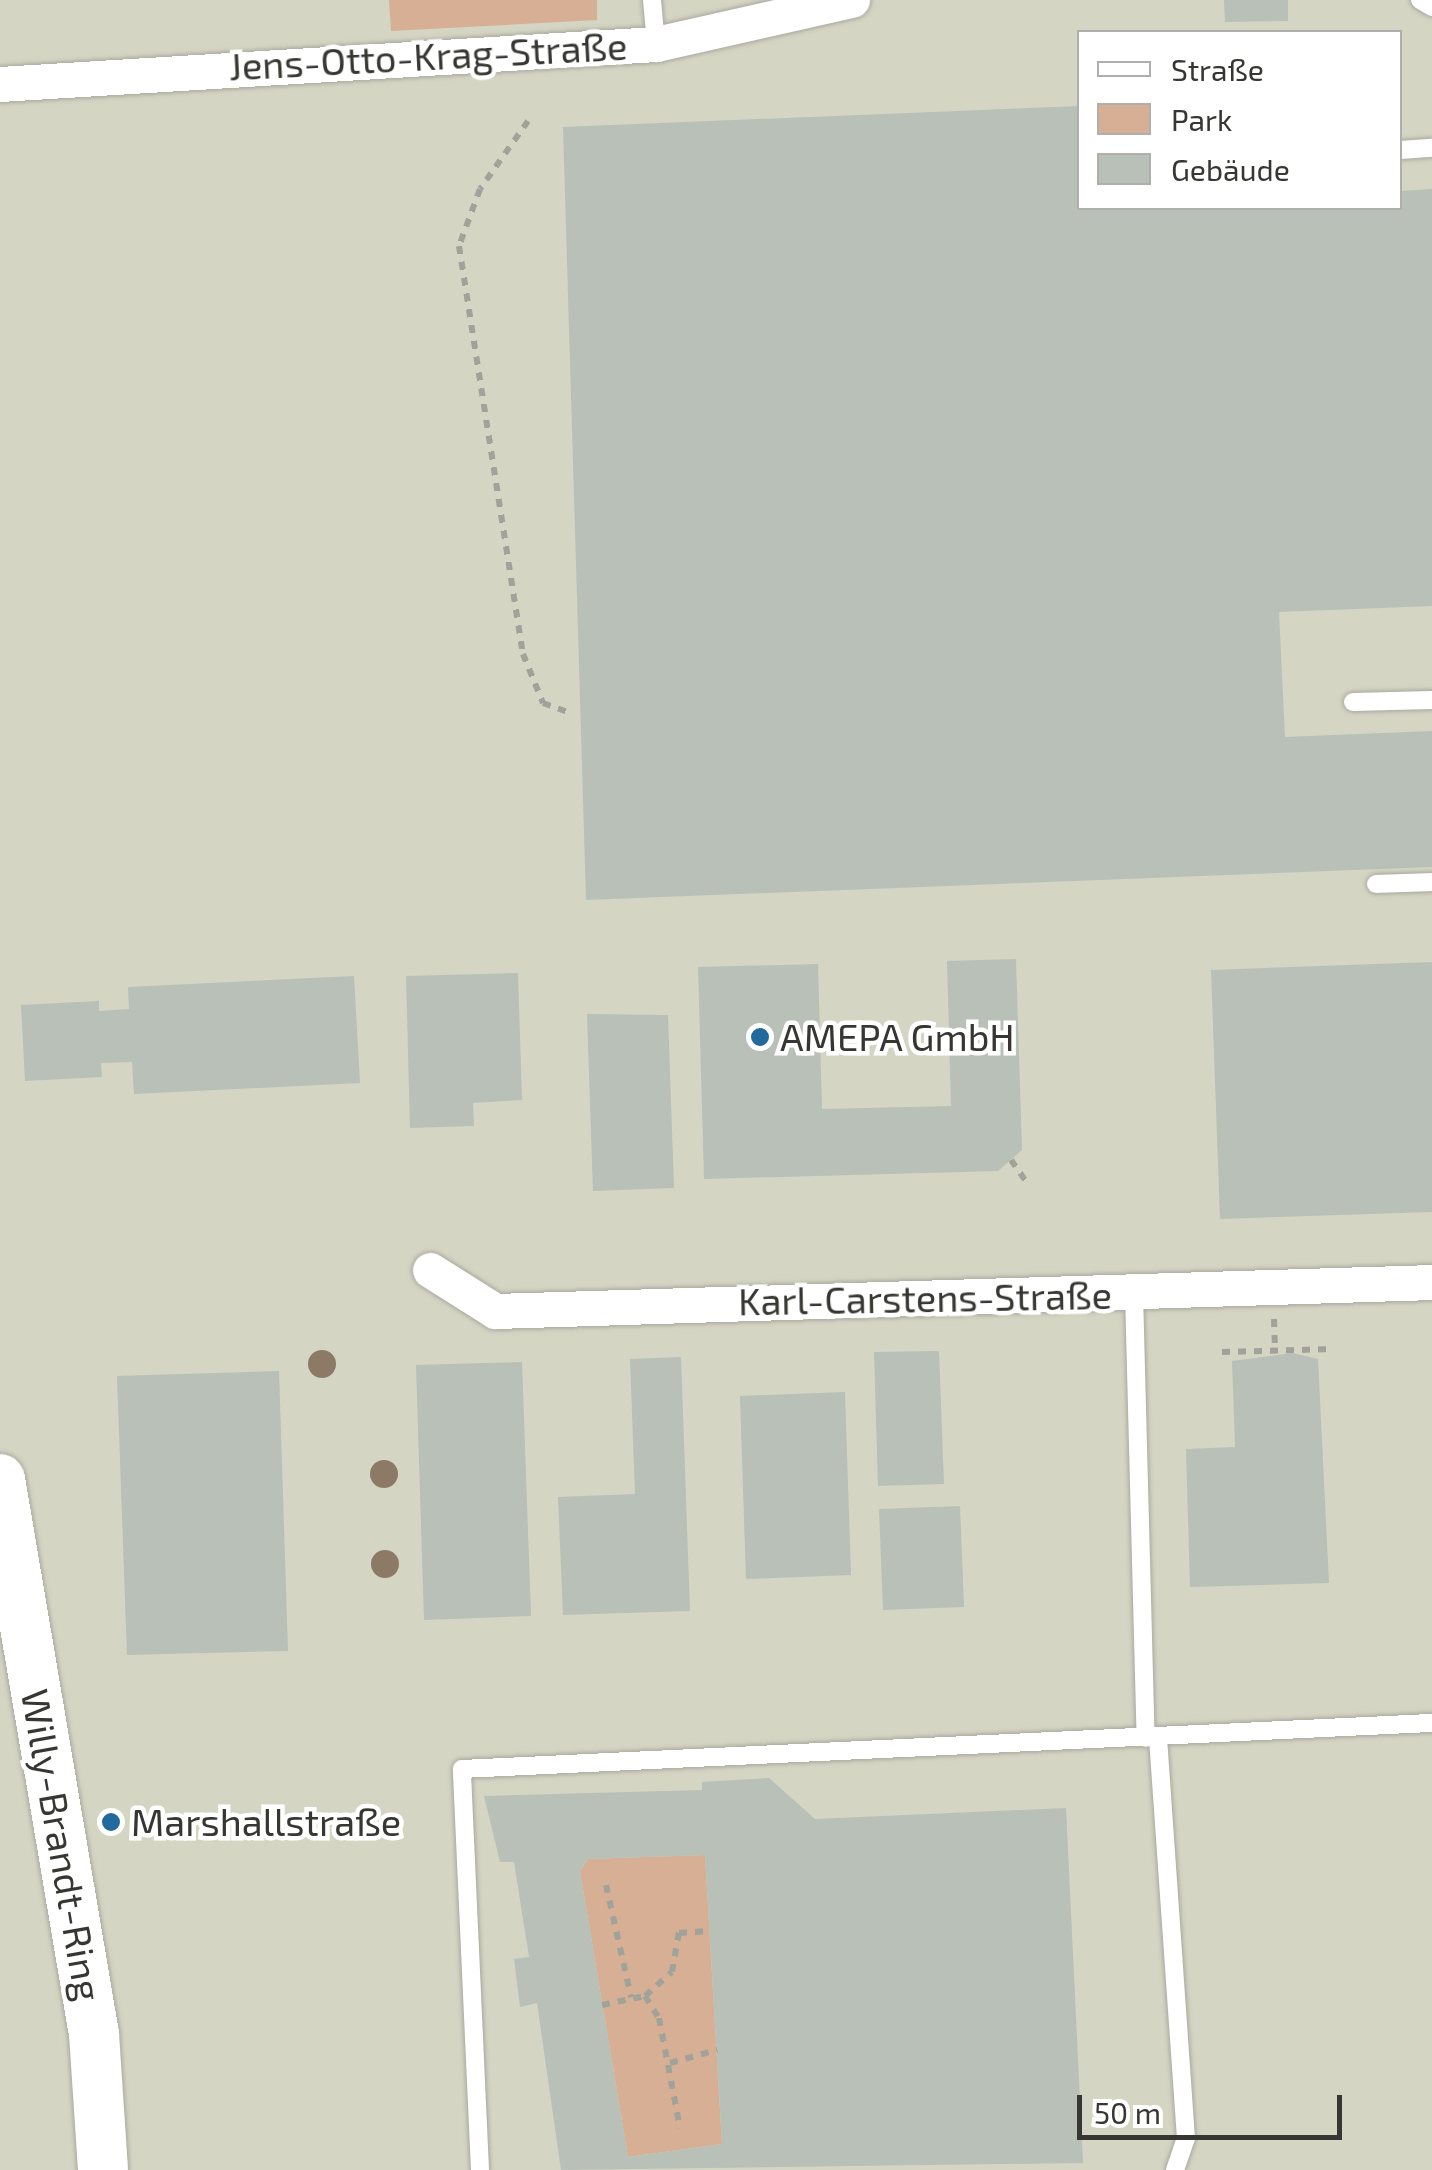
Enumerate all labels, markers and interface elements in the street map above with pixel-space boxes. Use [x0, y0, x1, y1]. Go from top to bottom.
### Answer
street label: Jens-Otto-Krag-Straße [228, 23, 628, 89]
legend [1077, 30, 1402, 210]
text: Straße [1171, 51, 1264, 87]
text: Park [1171, 101, 1232, 137]
text: Gebäude [1171, 151, 1290, 187]
place label: AMEPA GmbH [780, 1014, 1016, 1060]
marker: AMEPA GmbH [749, 1026, 771, 1048]
street label: Karl-Carstens-Straße [738, 1272, 1112, 1324]
street label: Willy-Brandt-Ring [12, 1686, 112, 2004]
place label: Marshallstraße [131, 1799, 401, 1845]
marker: Marshallstraße [100, 1811, 122, 1833]
scale bar [1082, 2075, 1347, 2137]
text: 50 m [1094, 2094, 1161, 2130]

